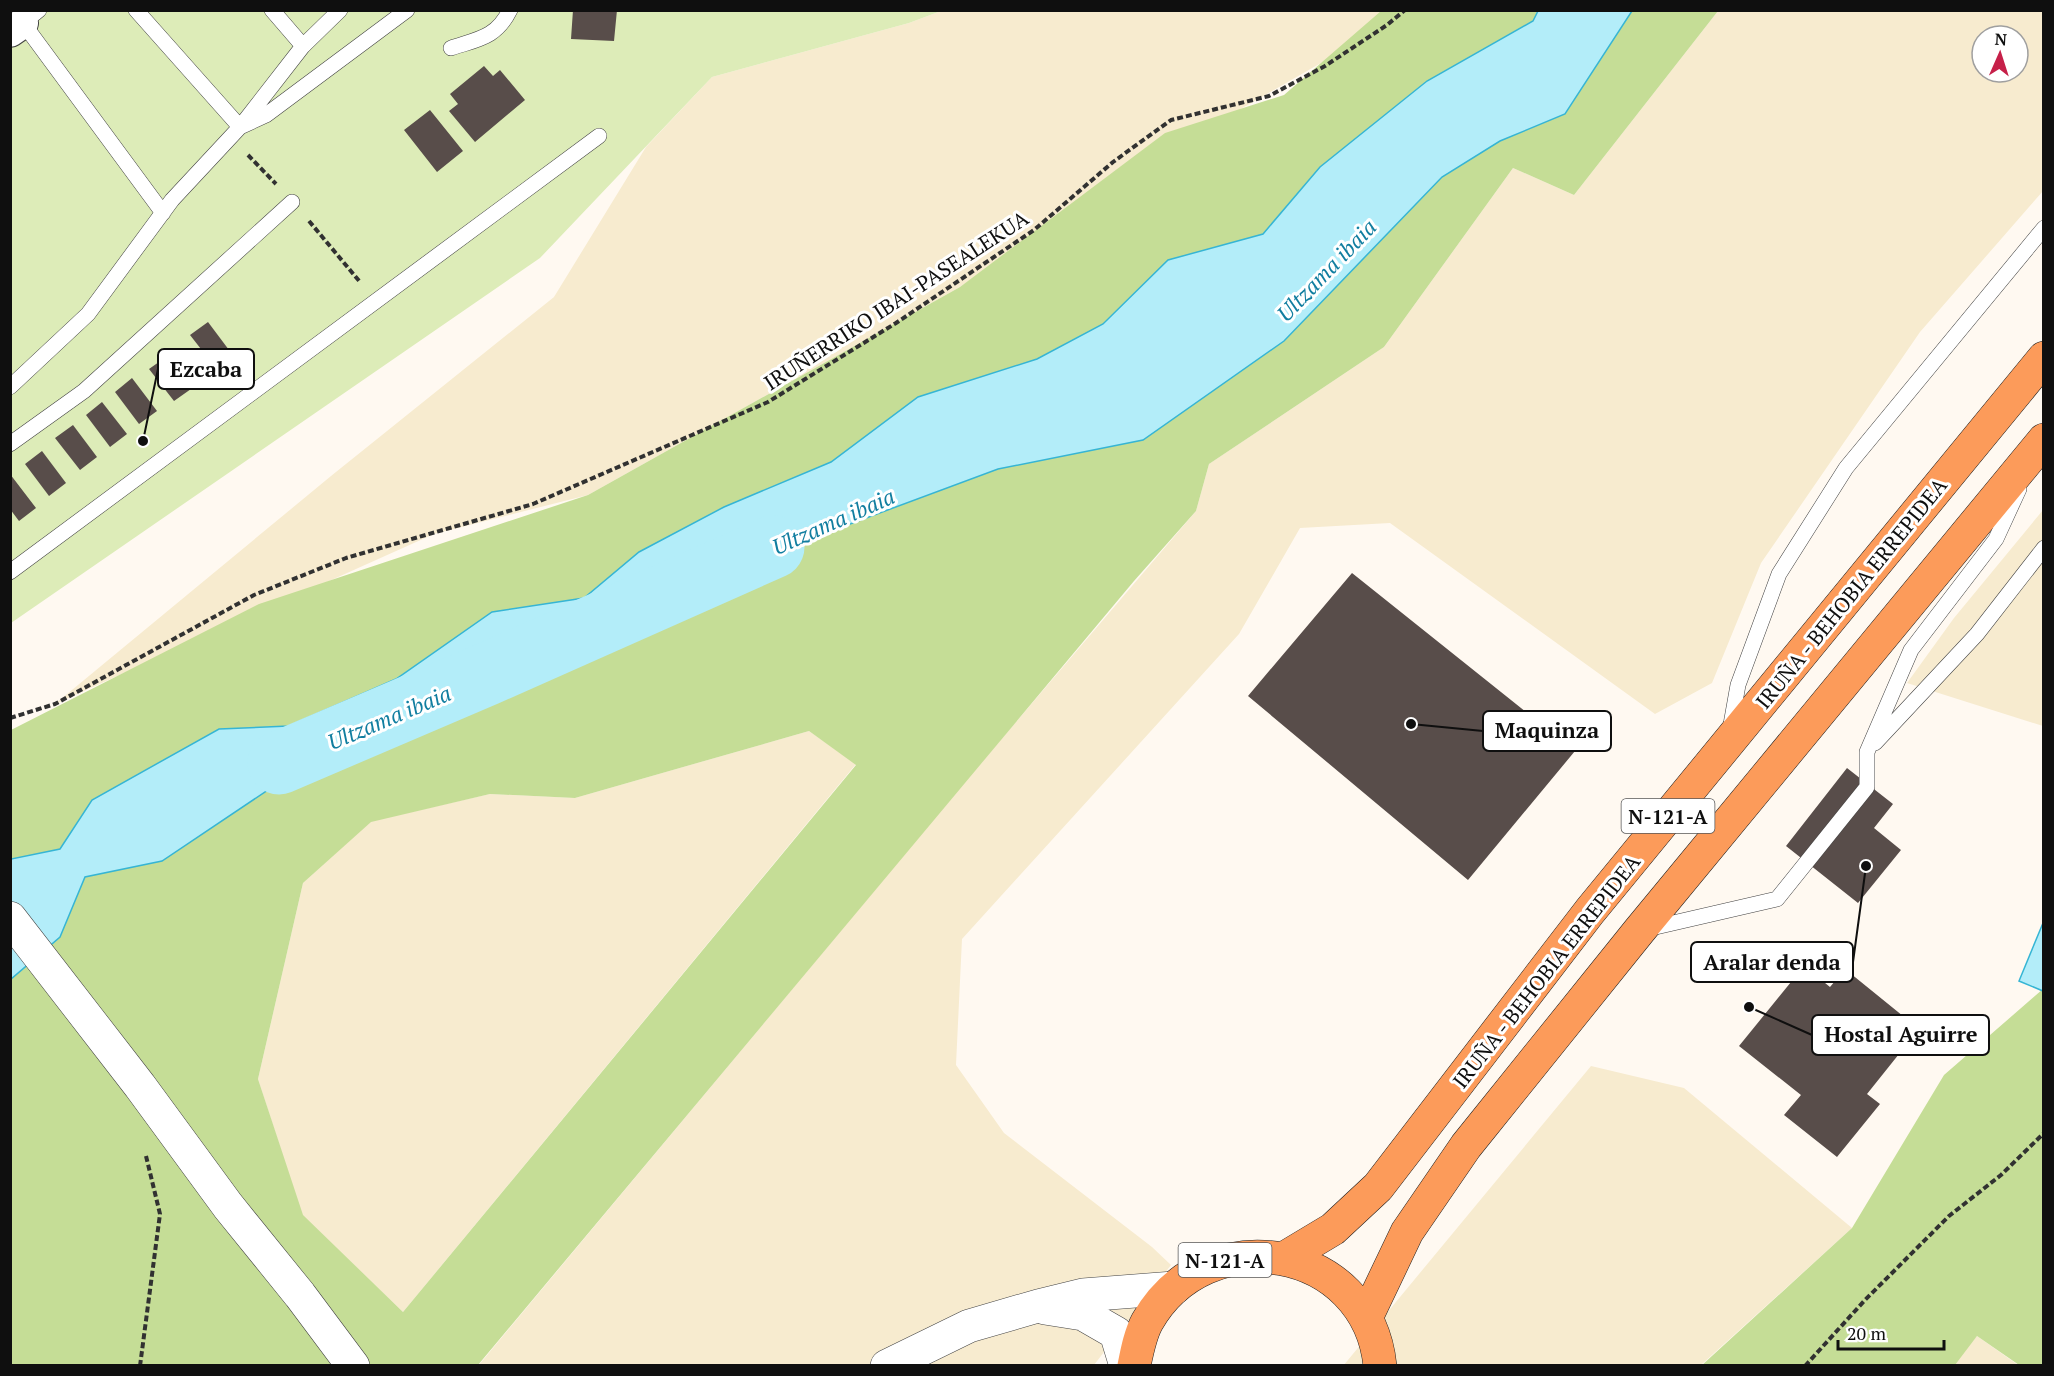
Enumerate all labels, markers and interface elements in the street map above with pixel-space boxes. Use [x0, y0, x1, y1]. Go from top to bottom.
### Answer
north arrow [1970, 24, 2030, 84]
text: N [1994, 28, 2007, 50]
street label: IRUÑERRIKO IBAI-PASEALEKUA [758, 203, 1034, 396]
water label: Ultzama ibaia [1270, 213, 1382, 327]
callout: Ezcaba [158, 349, 254, 389]
text: Ezcaba [170, 354, 242, 383]
street label: IRUÑA - BEHOBIA ERREPIDEA [1749, 471, 1953, 714]
water label: Ultzama ibaia [767, 481, 899, 561]
water label: Ultzama ibaia [323, 678, 455, 756]
callout: Maquinza [1483, 711, 1611, 751]
text: Maquinza [1495, 715, 1599, 744]
road number: N-121-A [1622, 799, 1714, 833]
street label: IRUÑA - BEHOBIA ERREPIDEA [1446, 848, 1647, 1094]
callout: Aralar denda [1691, 942, 1853, 982]
text: Aralar denda [1703, 947, 1841, 976]
callout: Hostal Aguirre [1812, 1015, 1989, 1055]
text: Hostal Aguirre [1824, 1019, 1978, 1048]
road number: N-121-A [1178, 1243, 1272, 1277]
scale bar [1838, 1313, 1944, 1351]
text: 20 m [1847, 1321, 1887, 1345]

